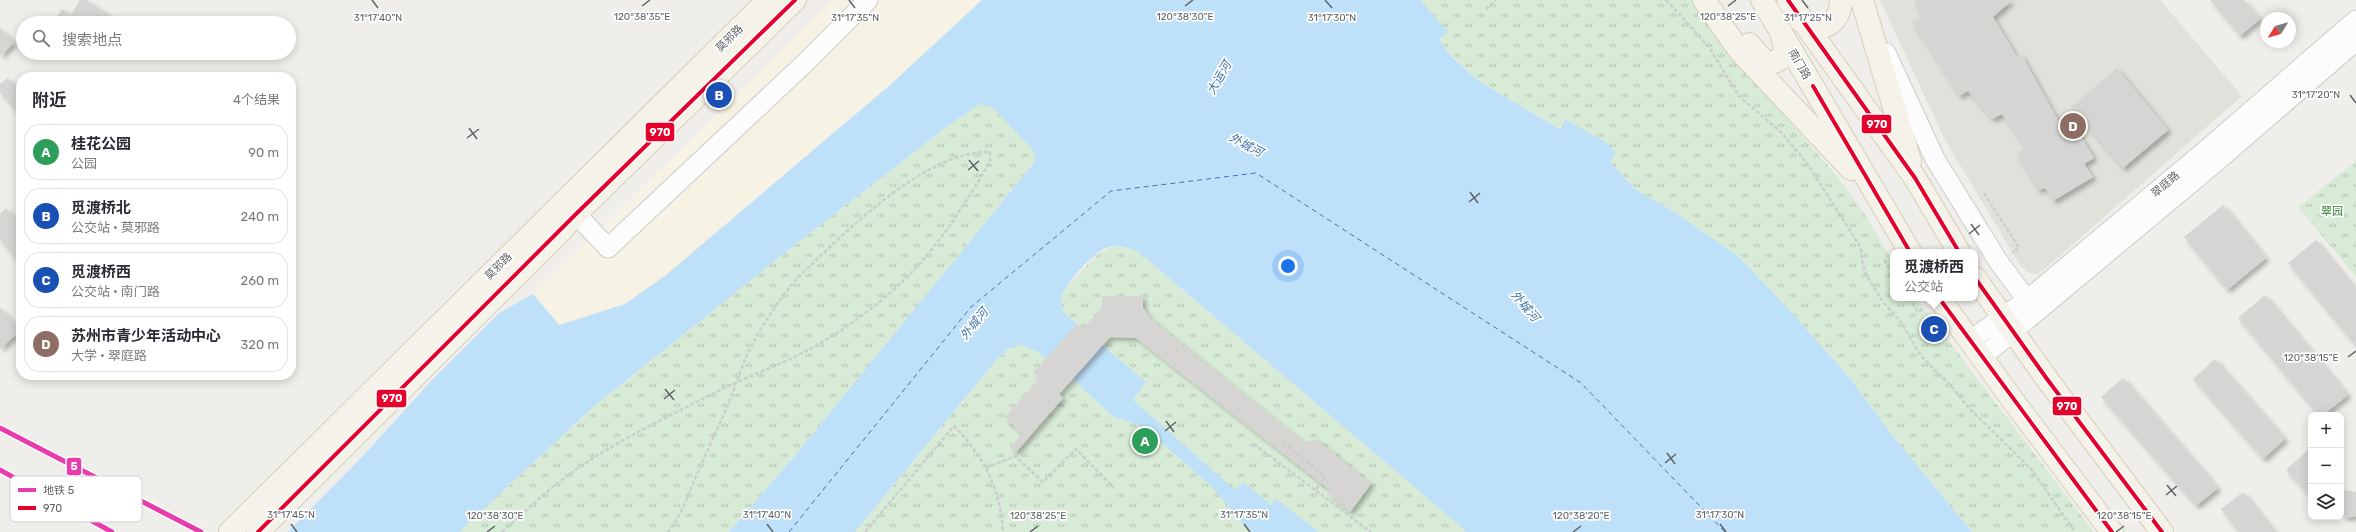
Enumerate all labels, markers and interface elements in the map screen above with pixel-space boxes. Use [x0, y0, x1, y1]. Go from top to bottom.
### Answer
text: 120°38'35"E [614, 11, 670, 23]
text: 120°38'30"E [1156, 11, 1214, 23]
text: 120°38'25"E [1700, 11, 1756, 23]
text: 31°17'40"N [354, 12, 402, 24]
text: 31°17'35"N [831, 12, 879, 24]
text: 31°17'30"N [1308, 12, 1356, 24]
text: 31°17'25"N [1784, 12, 1832, 24]
north arrow [2260, 12, 2296, 48]
search box [16, 16, 296, 60]
street label: 莫邪路 [713, 22, 746, 55]
icon: search [30, 27, 52, 49]
text: 搜索地点 [62, 31, 122, 49]
street label: 南门路 [1786, 47, 1813, 82]
water label: 大运河 [1204, 57, 1235, 97]
pin: B [706, 80, 732, 110]
text: 31°17'20"N [2292, 89, 2340, 101]
text: 附近 [32, 90, 66, 110]
text: 4个结果 [233, 92, 280, 107]
pin: D [2060, 111, 2086, 141]
line badge: 970 [1861, 114, 1892, 134]
text: 970 [1867, 118, 1887, 131]
line badge: 970 [645, 122, 675, 142]
text: 970 [650, 126, 670, 139]
water label: 外城河 [1227, 130, 1267, 161]
text: 桂花公园 [71, 135, 131, 153]
text: A [41, 145, 51, 160]
text: 90 m [248, 145, 279, 160]
text: 公园 [71, 156, 97, 171]
street label: 翠庭路 [2149, 169, 2182, 200]
text: 觅渡桥北 [71, 199, 131, 217]
park label: 翠园 [2321, 205, 2343, 218]
text: B [41, 209, 51, 224]
text: 240 m [240, 209, 279, 224]
text: 公交站 · 莫邪路 [71, 220, 160, 235]
popup [1890, 249, 1978, 301]
street label: 莫邪路 [482, 250, 515, 283]
your location [1278, 256, 1298, 276]
text: 觅渡桥西 [1904, 258, 1964, 276]
text: 觅渡桥西 [71, 263, 131, 281]
text: C [41, 273, 51, 288]
text: 260 m [241, 273, 279, 288]
text: 公交站 [1904, 279, 1943, 294]
text: 公交站 · 南门路 [71, 284, 160, 299]
water label: 外城河 [1508, 288, 1543, 326]
water label: 外城河 [957, 304, 992, 342]
pin: C [1921, 314, 1947, 344]
text: 苏州市青少年活动中心 [71, 327, 221, 345]
text: D [41, 337, 51, 352]
text: 320 m [241, 337, 279, 352]
text: 大学 · 翠庭路 [71, 348, 147, 363]
text: 120°38'15"E [2284, 352, 2338, 364]
line badge: 970 [376, 389, 407, 408]
text: 970 [382, 392, 402, 405]
line badge: 970 [2052, 396, 2082, 416]
text: 970 [2057, 400, 2077, 413]
map controls [2308, 412, 2344, 520]
button: + [2308, 412, 2344, 448]
pin: A [1132, 426, 1158, 456]
button: − [2308, 448, 2344, 484]
line badge: 5 [66, 457, 82, 476]
text: 5 [70, 460, 78, 473]
legend [10, 476, 142, 522]
text: 地铁 5 [43, 484, 75, 497]
button: layers [2308, 484, 2344, 520]
text: 970 [43, 502, 62, 515]
text: 31°17'45"N [267, 509, 315, 521]
text: 31°17'40"N [743, 509, 791, 521]
text: 31°17'35"N [1220, 509, 1268, 521]
text: 31°17'30"N [1696, 509, 1744, 521]
text: 120°38'30"E [466, 510, 524, 522]
text: 120°38'25"E [1010, 510, 1066, 522]
text: 120°38'20"E [1553, 510, 1609, 522]
text: 120°38'15"E [2097, 510, 2151, 522]

